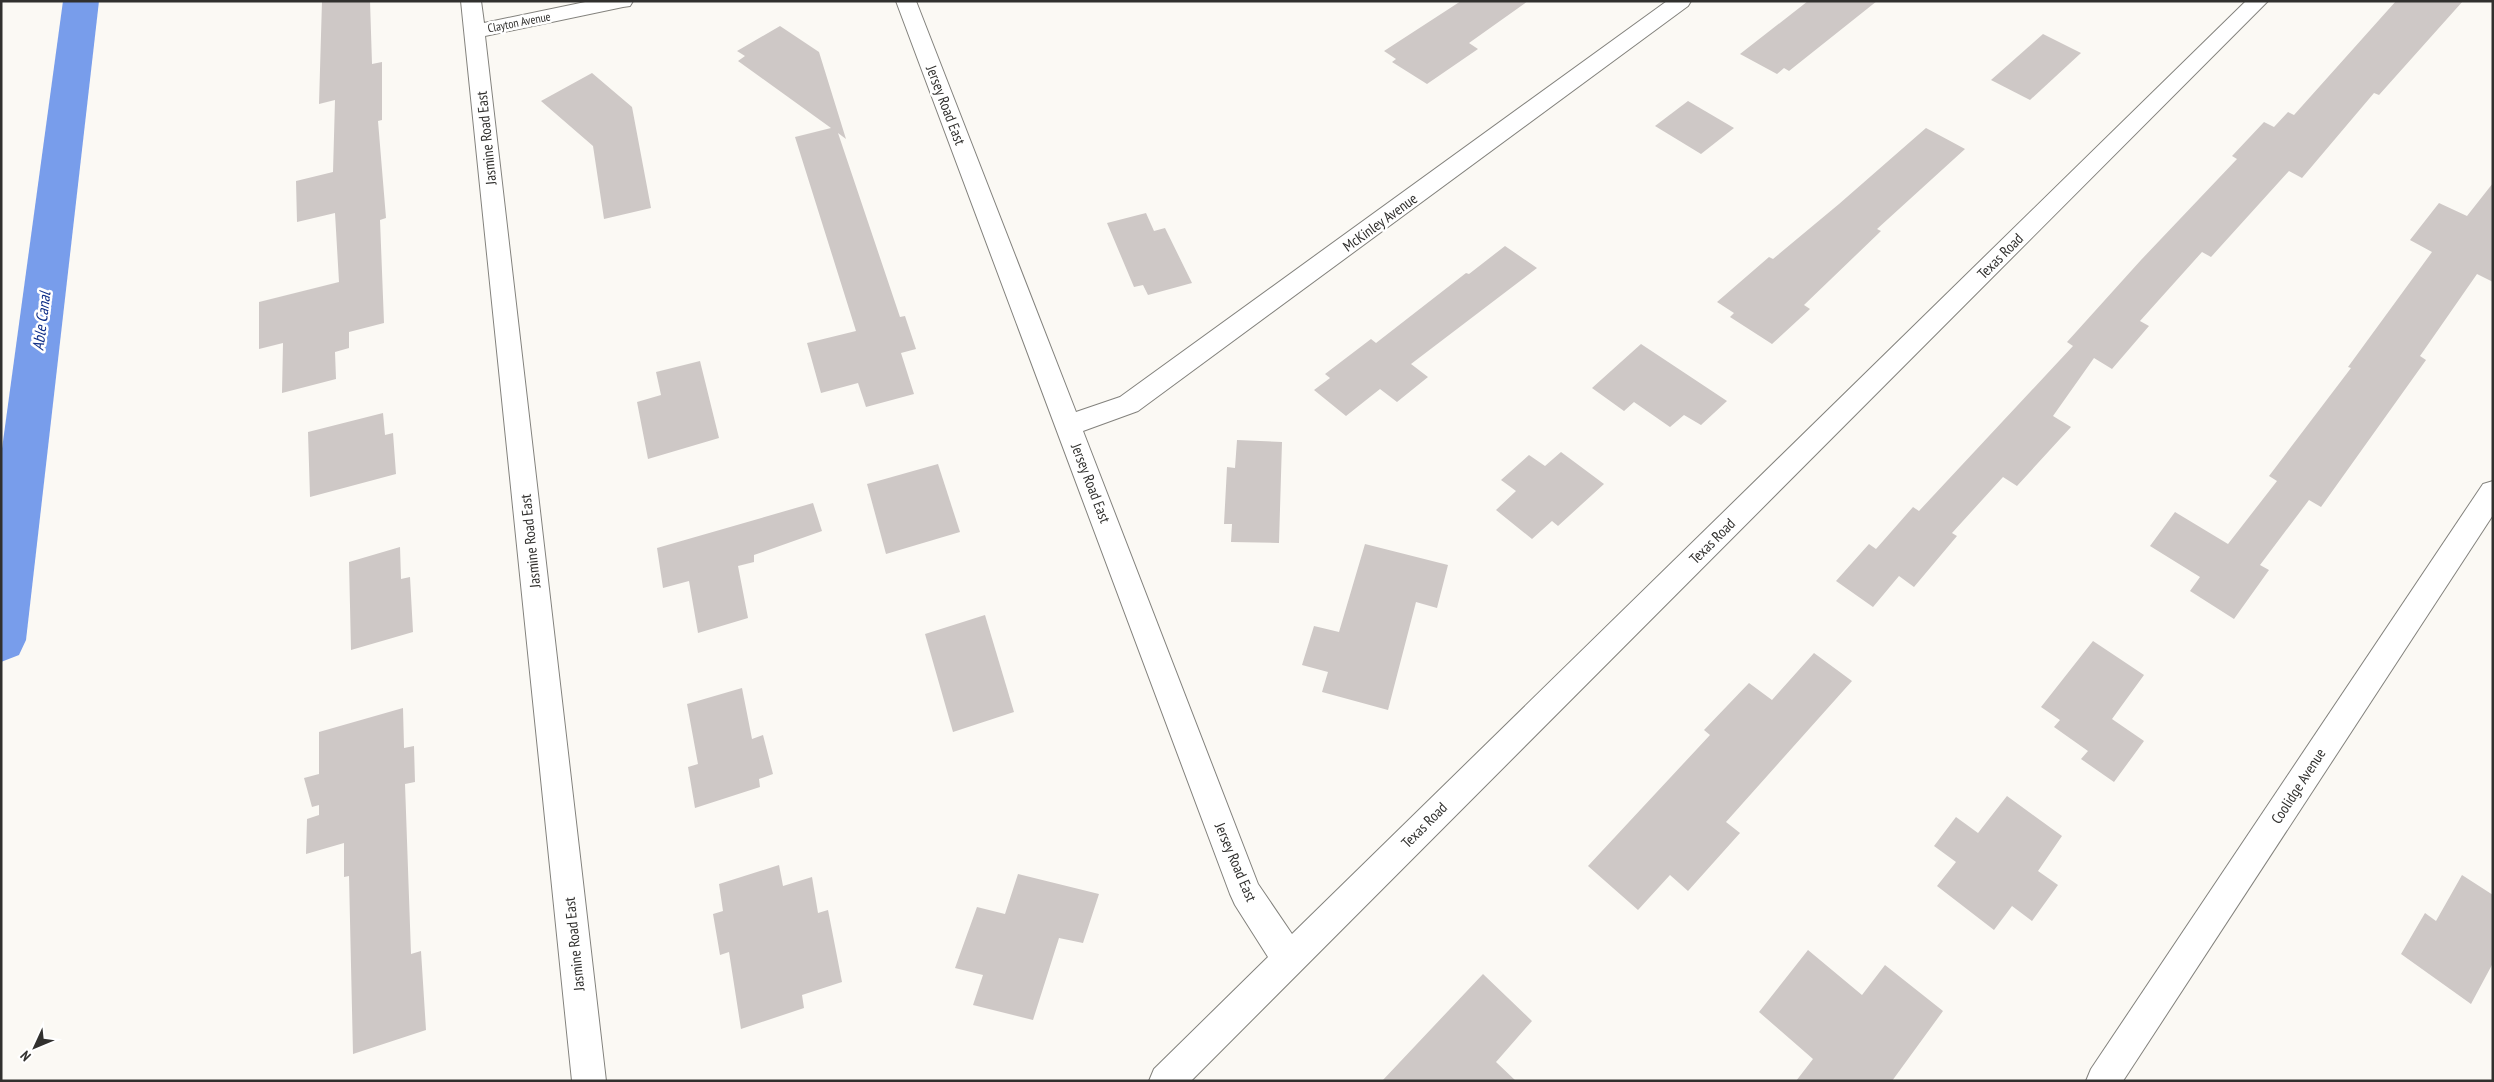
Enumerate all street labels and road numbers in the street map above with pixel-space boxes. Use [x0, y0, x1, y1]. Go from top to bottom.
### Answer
street label: Clayton Avenue [486, 9, 552, 35]
street label: Jersey Road East [922, 62, 970, 147]
street label: Jasmine Road East [472, 90, 500, 187]
street label: McKinley Avenue [1339, 189, 1421, 255]
street label: Texas Road [1973, 229, 2027, 283]
street label: Jersey Road East [1067, 440, 1115, 525]
street label: Jasmine Road East [516, 493, 544, 590]
street label: Texas Road [1685, 514, 1739, 568]
street label: Coolidge Avenue [2267, 745, 2329, 827]
street label: Texas Road [1397, 798, 1451, 852]
street label: Jersey Road East [1211, 819, 1261, 904]
street label: Jasmine Road East [560, 896, 588, 993]

